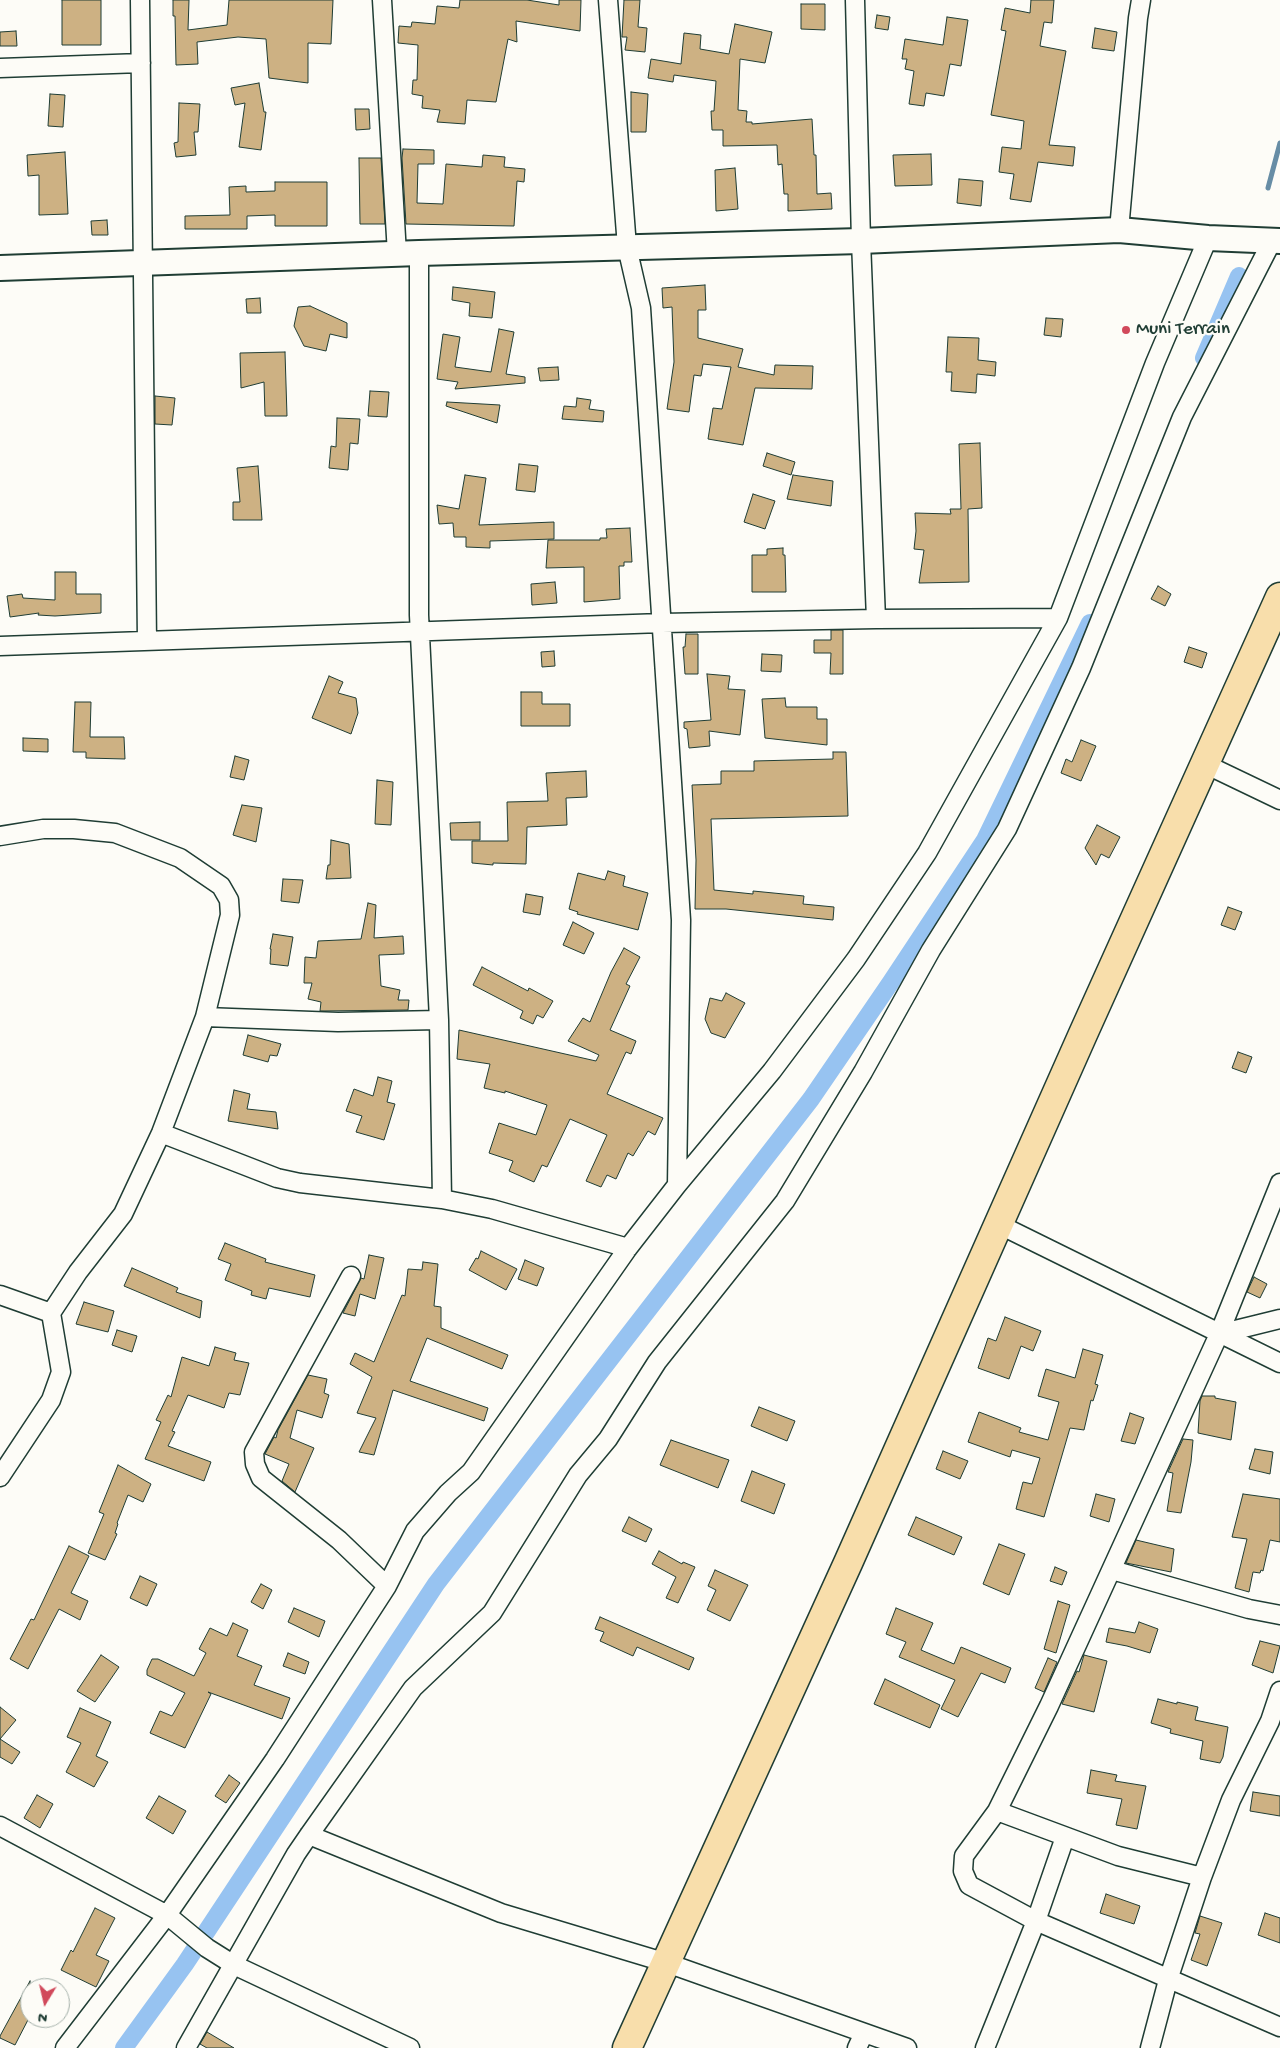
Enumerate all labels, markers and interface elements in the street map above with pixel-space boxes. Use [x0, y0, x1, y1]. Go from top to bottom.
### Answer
place label: Muni Terrain [1136, 319, 1230, 341]
marker: Muni Terrain [1120, 324, 1132, 336]
north arrow [20, 1978, 70, 2028]
text: N [37, 2008, 49, 2026]

